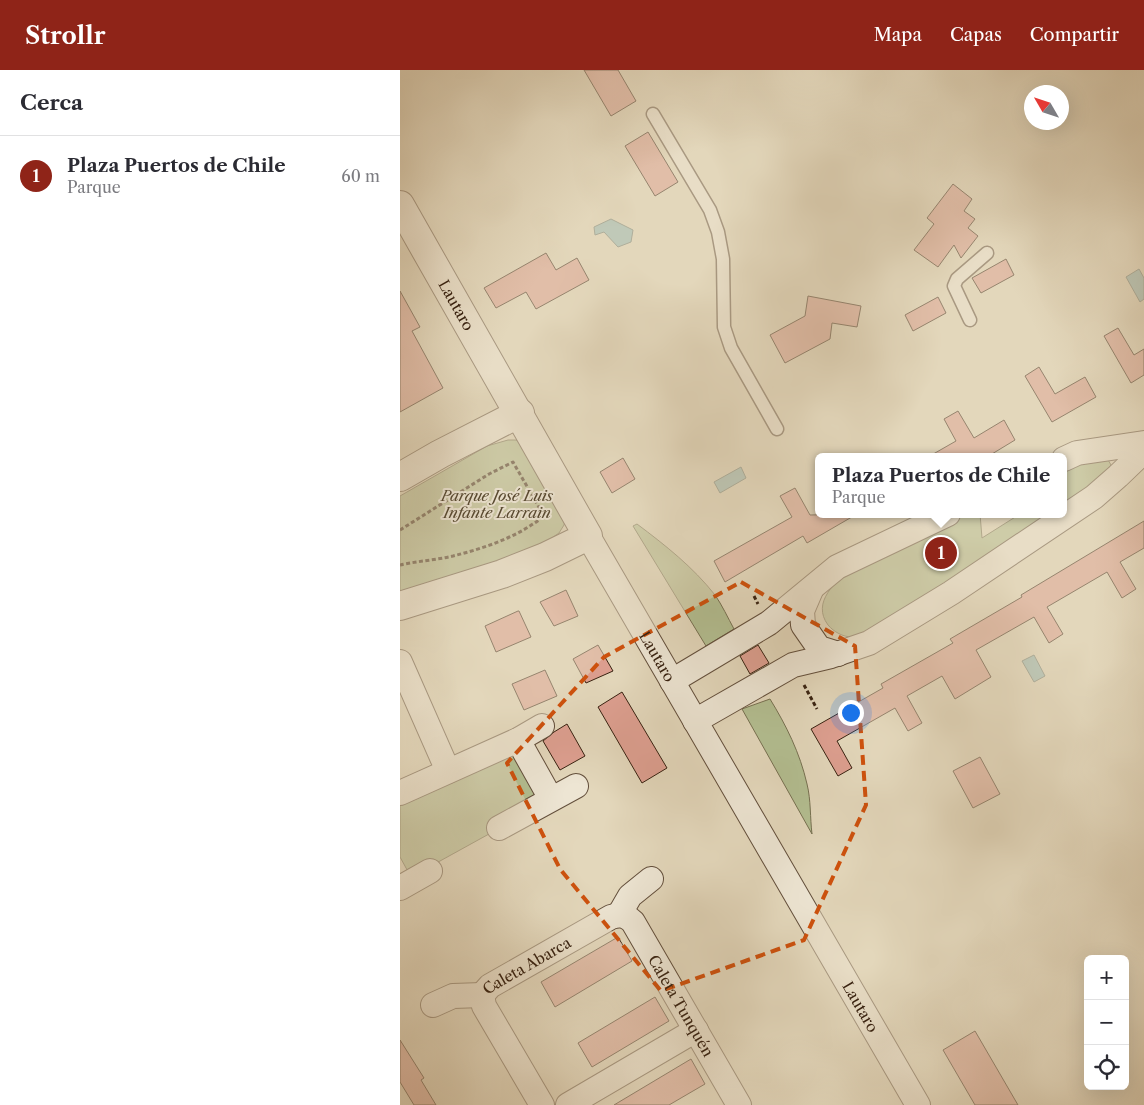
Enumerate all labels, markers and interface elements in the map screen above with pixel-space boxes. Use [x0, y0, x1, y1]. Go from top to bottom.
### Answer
text: Strollr [25, 21, 105, 50]
text: Mapa [874, 24, 922, 46]
text: Capas [950, 24, 1002, 46]
text: Compartir [1030, 24, 1119, 46]
north arrow [1024, 85, 1069, 130]
text: Cerca [20, 90, 83, 115]
text: Plaza Puertos de Chile [67, 154, 285, 177]
text: 1 [32, 166, 40, 186]
text: 60 m [341, 166, 380, 186]
text: Parque [67, 177, 121, 197]
street label: Lautaro [435, 276, 479, 334]
popup [815, 453, 1067, 518]
text: Plaza Puertos de Chile [832, 464, 1050, 487]
park label: Parque José Luis Infante Larrain [440, 486, 553, 522]
text: Parque [832, 487, 886, 507]
pin: 1 [925, 534, 957, 572]
street label: Lautaro [636, 627, 680, 685]
your location [838, 700, 864, 726]
street label: Caleta Abarca [478, 932, 574, 998]
street label: Caleta Tunquén [645, 951, 719, 1060]
map controls [1084, 955, 1129, 1090]
button: + [1084, 955, 1129, 1000]
street label: Lautaro [839, 978, 883, 1035]
button: − [1084, 1000, 1129, 1045]
button: locate [1084, 1045, 1129, 1090]

